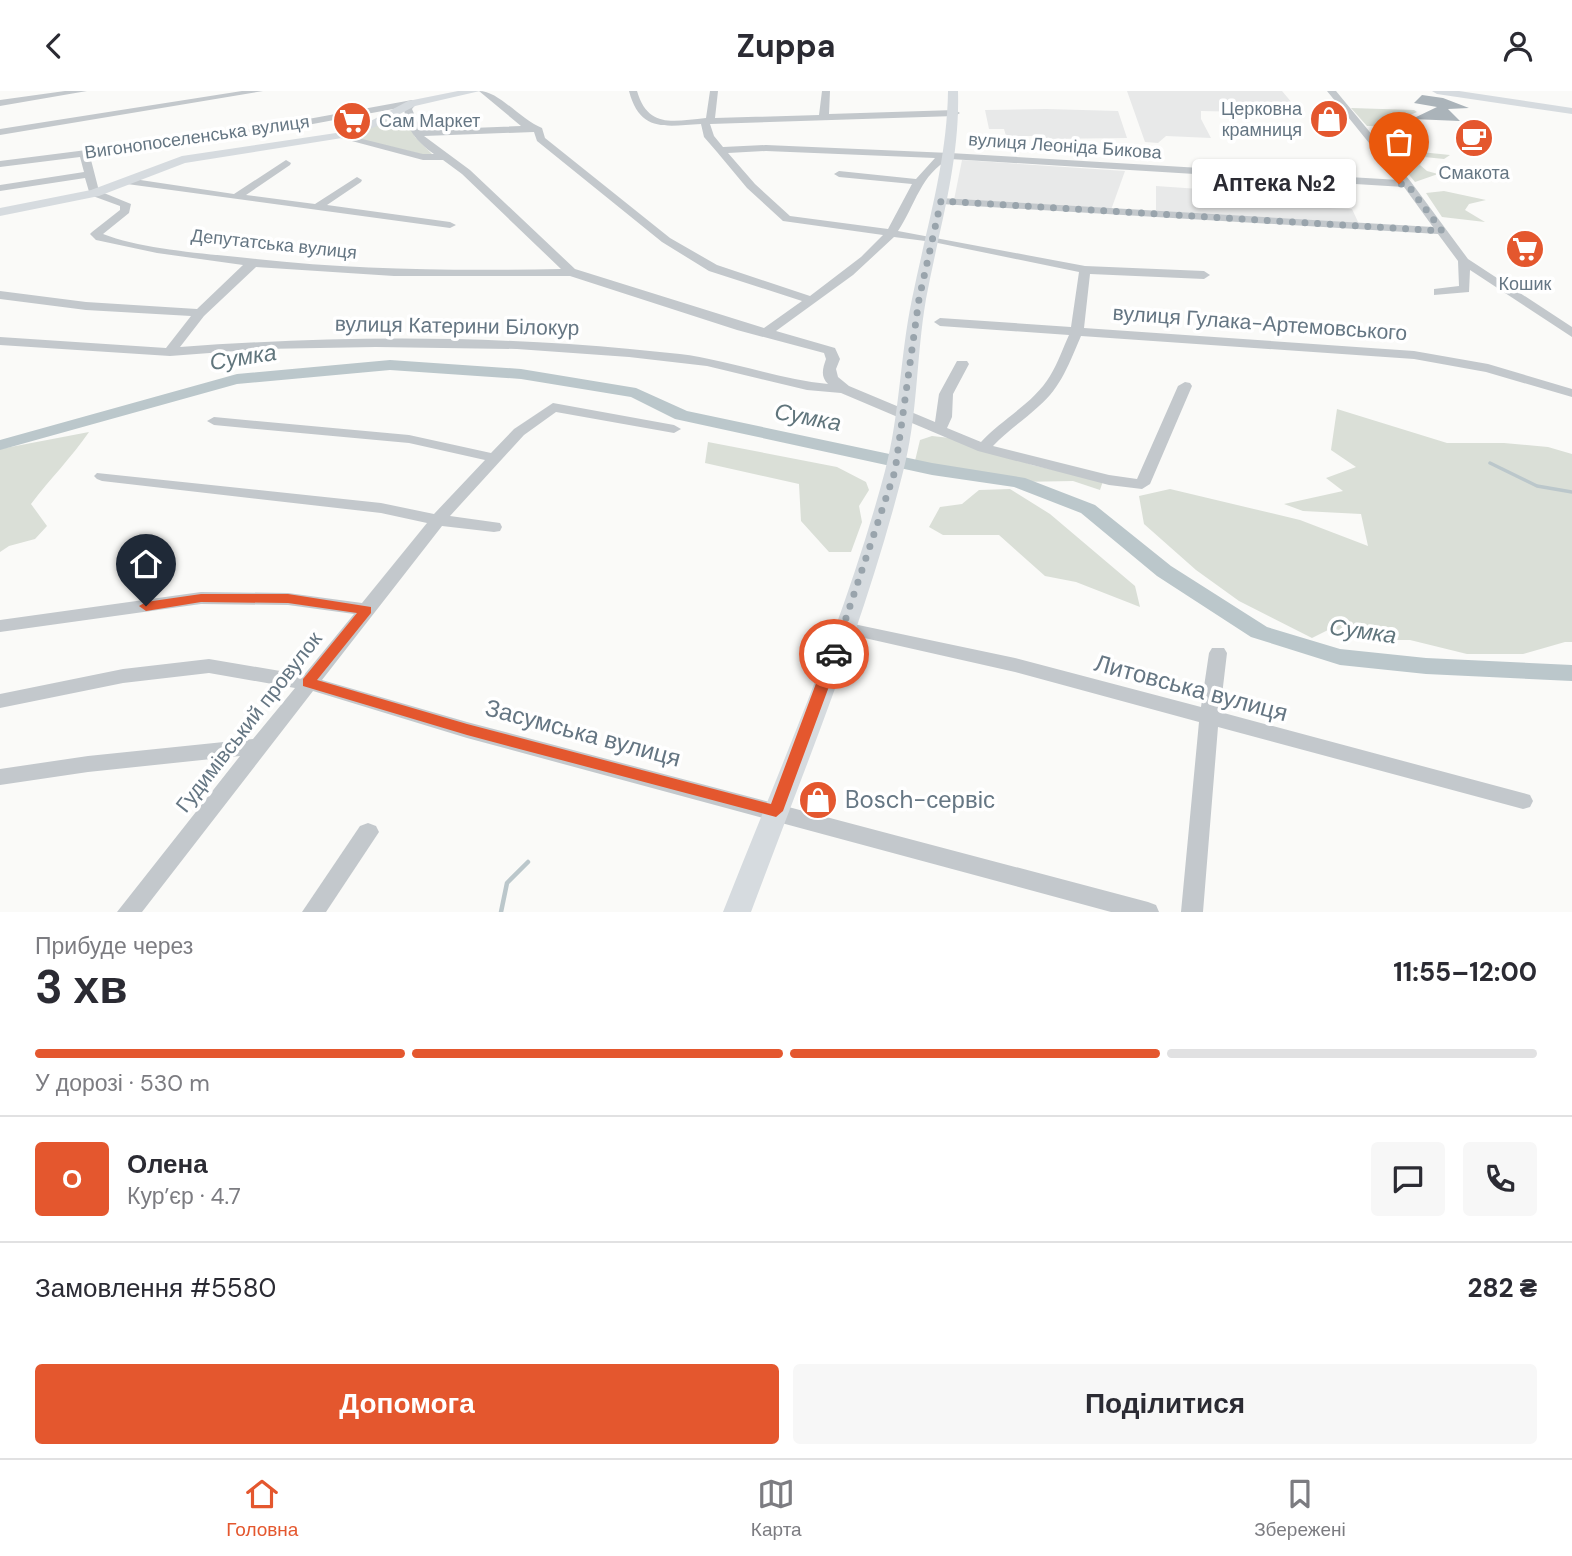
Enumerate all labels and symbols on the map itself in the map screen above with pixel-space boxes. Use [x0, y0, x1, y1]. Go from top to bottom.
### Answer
place label: Церковна крамниця [1221, 97, 1303, 142]
shop icon: Церковна крамниця [1308, 98, 1350, 140]
supermarket icon: Сам Маркет [331, 100, 373, 142]
street label: Вигонопоселенська вулиця [83, 109, 311, 165]
place label: Сам Маркет [379, 109, 480, 133]
pin [1369, 112, 1429, 184]
cafe icon: Смакота [1453, 117, 1495, 159]
street label: вулиця Леоніда Бикова [968, 127, 1163, 165]
callout: Аптека №2 [1192, 159, 1357, 209]
place label: Смакота [1438, 161, 1511, 185]
street label: Депутатська вулиця [190, 223, 358, 265]
supermarket icon: Кошик [1504, 228, 1546, 270]
place label: Кошик [1499, 272, 1552, 296]
street label: вулиця Гулака-Артемовського [1112, 299, 1408, 347]
street label: вулиця Катерини Білокур [335, 310, 579, 342]
water label: Сумка [207, 337, 279, 377]
water label: Сумка [772, 396, 844, 438]
pin [116, 534, 176, 606]
water label: Сумка [1328, 611, 1398, 651]
courier [799, 619, 869, 689]
street label: Гудимівський провулок [170, 625, 329, 818]
street label: Литовська вулиця [1091, 647, 1291, 728]
street label: Засумська вулиця [482, 692, 684, 774]
shop icon: Bosch-сервіс [797, 779, 839, 821]
place label: Bosch-сервіс [845, 784, 995, 815]

